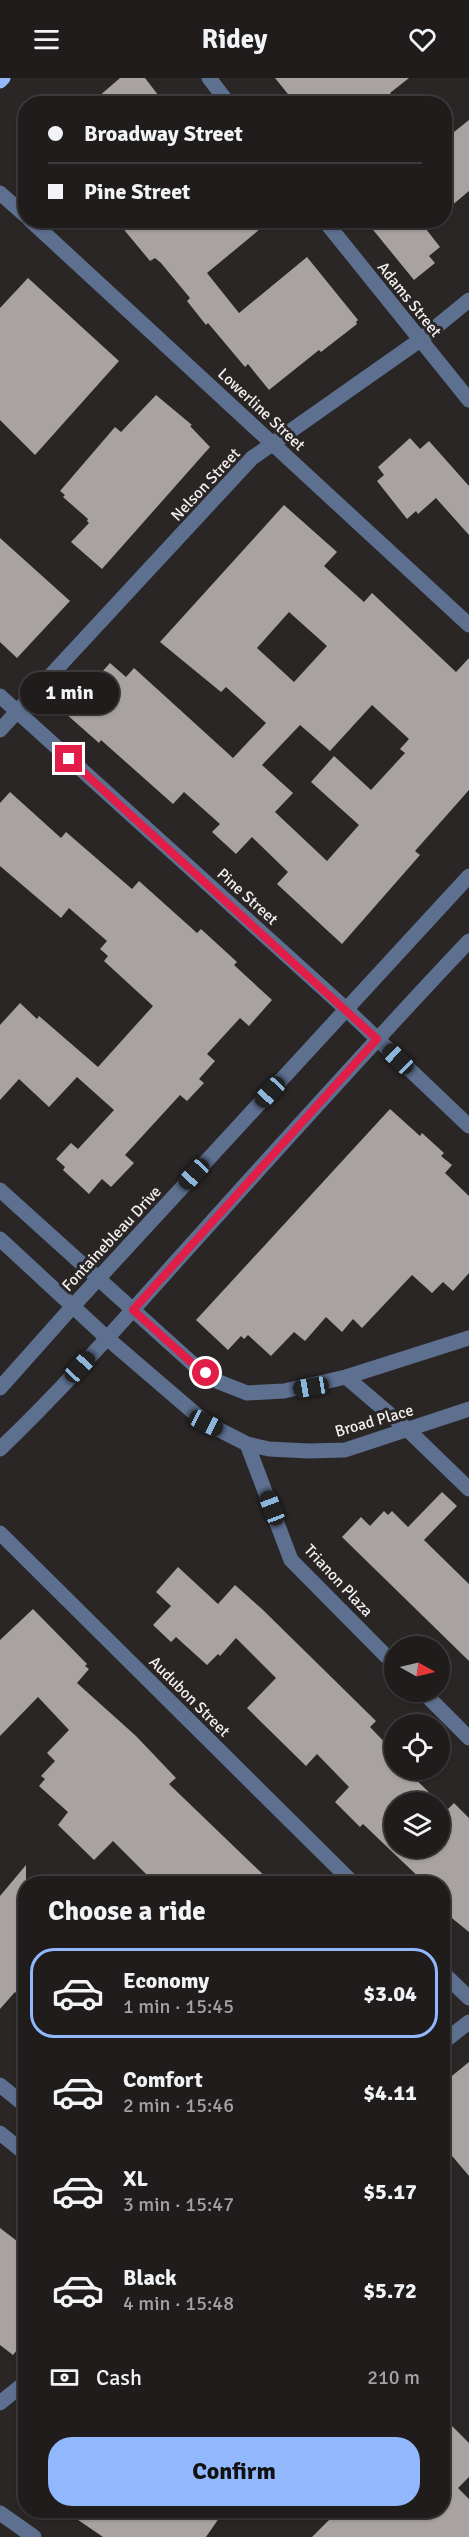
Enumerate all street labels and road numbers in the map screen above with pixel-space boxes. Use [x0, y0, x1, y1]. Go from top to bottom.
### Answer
street label: Adams Street [373, 258, 446, 342]
street label: Lowerline Street [213, 364, 309, 456]
street label: Nelson Street [167, 444, 245, 525]
street label: Pine Street [213, 864, 282, 930]
street label: Fontainebleau Drive [58, 1182, 166, 1296]
street label: Broad Place [333, 1400, 416, 1442]
street label: Trianon Plaza [300, 1540, 377, 1621]
street label: Audubon Street [145, 1652, 234, 1742]

